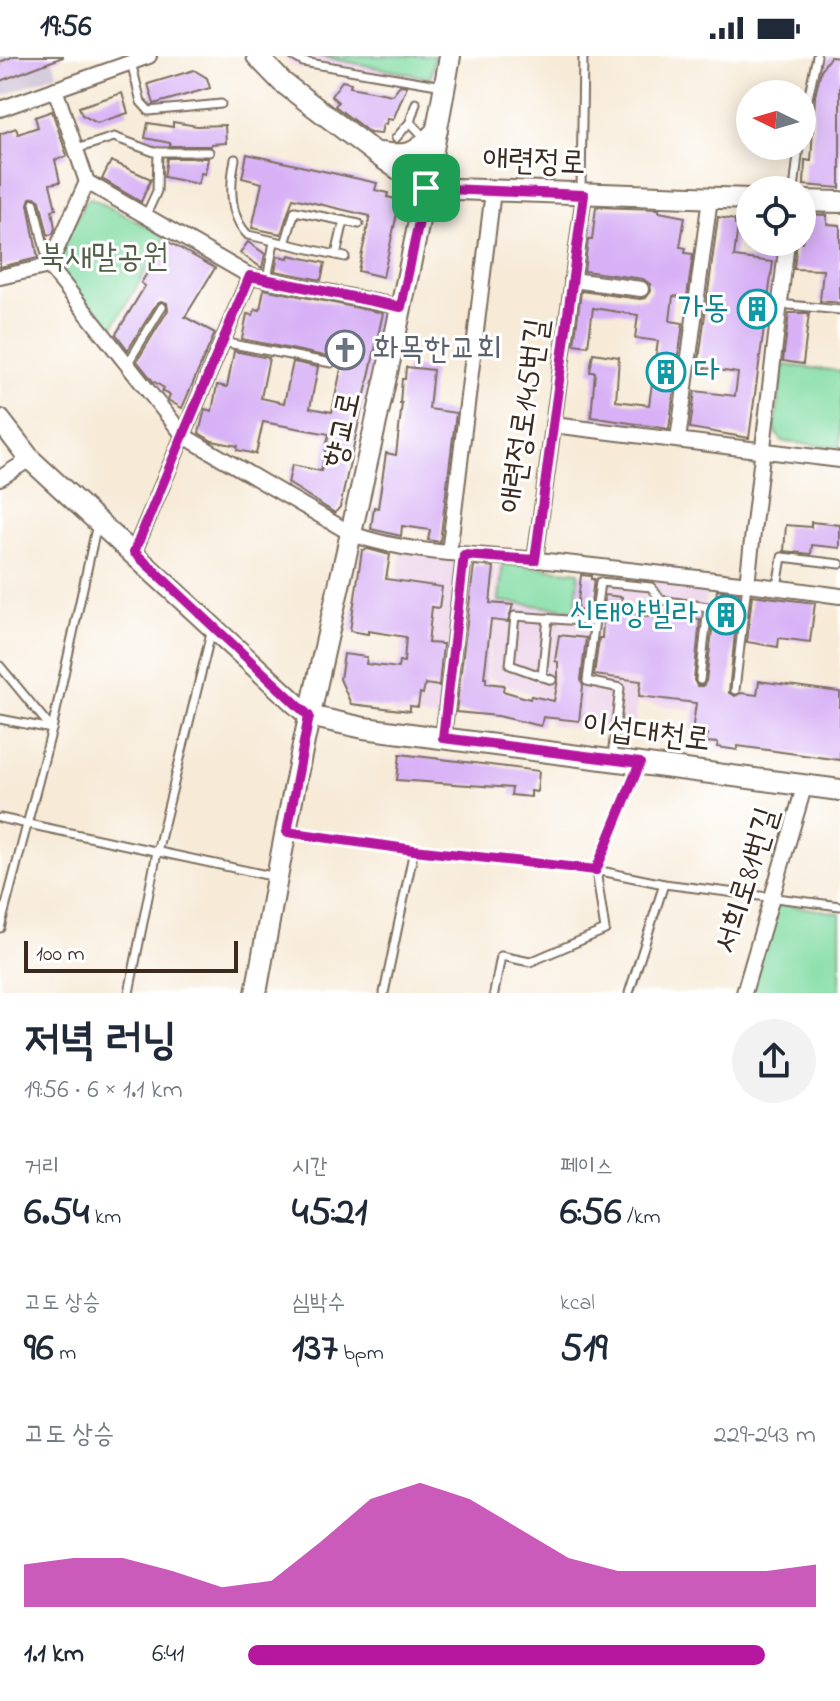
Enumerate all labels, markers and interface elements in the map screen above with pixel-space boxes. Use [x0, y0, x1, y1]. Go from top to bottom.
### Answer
text: 19:56 [40, 6, 91, 50]
north arrow [736, 80, 816, 160]
map controls [736, 80, 816, 256]
street label: 애련정로 [482, 138, 586, 188]
pin [392, 154, 460, 222]
icon: arrive [404, 166, 448, 210]
button: locate [736, 176, 816, 256]
park label: 북새말공원 [40, 235, 168, 282]
place label: 가동 [678, 286, 729, 333]
building icon: 가동 [736, 288, 778, 330]
street label: 애련정로145번길 [489, 316, 563, 516]
place label: 화목한교회 [373, 327, 502, 374]
church icon: 화목한교회 [324, 329, 366, 371]
place label: 다 [694, 349, 720, 396]
building icon: 다 [645, 351, 687, 393]
street label: 향교로 [313, 387, 375, 473]
place label: 신태양빌라 [569, 592, 698, 639]
building icon: 신태양빌라 [705, 594, 747, 636]
street label: 이섭대천로 [579, 703, 713, 765]
street label: 서희로81번길 [703, 802, 793, 960]
scale bar [24, 937, 238, 973]
text: 100 m [36, 939, 85, 971]
text: 저녁 러닝 [24, 1010, 177, 1074]
button: share [732, 1019, 816, 1103]
text: 19:56 · 6 × 1.1 km [24, 1072, 183, 1110]
text: 거리 [24, 1152, 59, 1184]
text: 시간 [292, 1152, 327, 1184]
text: 페이스 [560, 1152, 613, 1184]
text: 6.54 [24, 1184, 89, 1243]
text: 45:21 [292, 1184, 367, 1243]
text: 6:56 [560, 1184, 621, 1243]
text: km [89, 1202, 121, 1234]
text: /km [621, 1202, 661, 1234]
text: 고도 상승 [24, 1288, 100, 1320]
text: 심박수 [292, 1288, 345, 1320]
text: kcal [560, 1288, 595, 1320]
text: 96 [24, 1320, 54, 1379]
text: 137 [292, 1320, 338, 1379]
text: 519 [560, 1320, 608, 1379]
text: m [54, 1338, 76, 1370]
text: bpm [338, 1338, 384, 1370]
text: 고도 상승 [24, 1417, 114, 1455]
text: 229–243 m [714, 1417, 816, 1455]
text: 1.1 km [24, 1636, 84, 1674]
text: 6:41 [152, 1636, 185, 1674]

